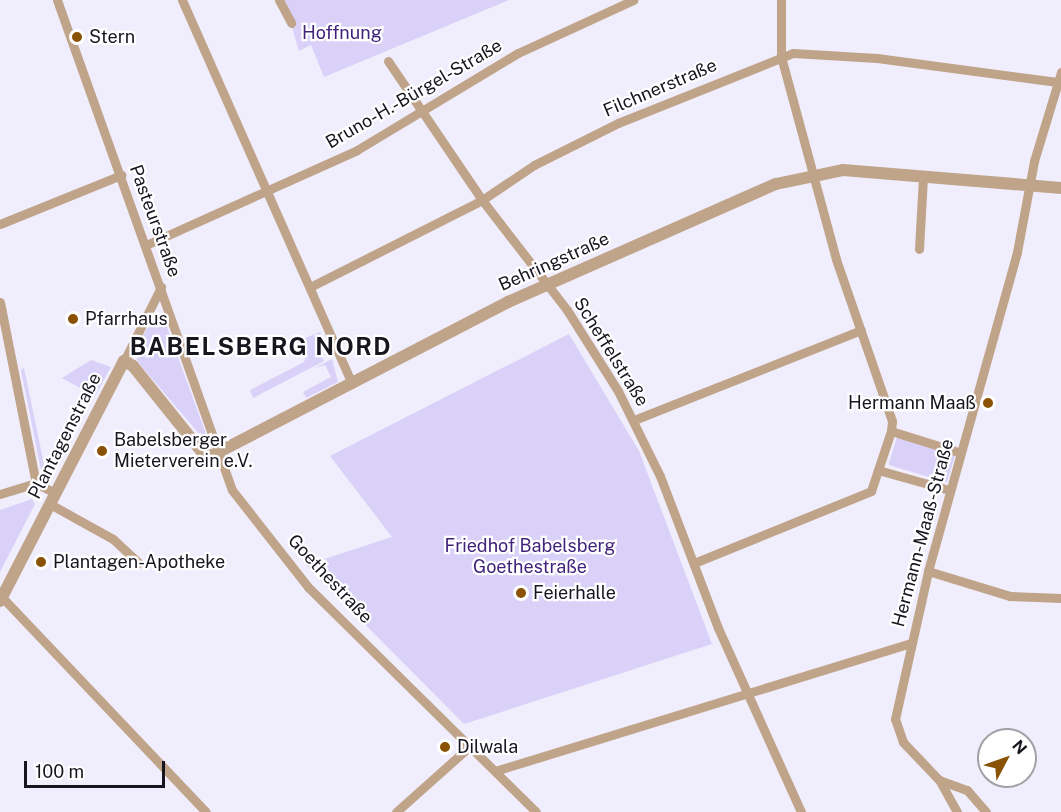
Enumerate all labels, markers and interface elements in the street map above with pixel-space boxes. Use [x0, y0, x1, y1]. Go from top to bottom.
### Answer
park label: Hoffnung [302, 22, 382, 44]
place label: Stern [89, 26, 135, 48]
marker: Stern [70, 30, 84, 44]
street label: Bruno-H.-Bürgel-Straße [322, 35, 506, 153]
street label: Filchnerstraße [600, 54, 720, 122]
street label: Pasteurstraße [125, 162, 185, 280]
street label: Behringstraße [495, 228, 613, 296]
street label: Scheffelstraße [569, 294, 653, 410]
place label: Pfarrhaus [85, 308, 168, 330]
marker: Pfarrhaus [66, 312, 80, 326]
district label: BABELSBERG NORD [130, 333, 392, 361]
street label: Plantagenstraße [24, 369, 106, 503]
place label: Hermann Maaß [848, 392, 976, 414]
marker: Hermann Maaß [981, 396, 995, 410]
place label: Babelsberger Mieterverein e.V. [114, 430, 253, 472]
street label: Hermann-Maaß-Straße [888, 437, 958, 629]
marker: Babelsberger Mieterverein e.V. [95, 444, 109, 458]
street label: Goethestraße [283, 530, 377, 628]
park label: Friedhof Babelsberg Goethestraße [444, 536, 616, 578]
place label: Plantagen-Apotheke [53, 551, 225, 573]
marker: Plantagen-Apotheke [34, 555, 48, 569]
place label: Feierhalle [533, 582, 616, 604]
marker: Feierhalle [514, 586, 528, 600]
north arrow [977, 728, 1037, 788]
place label: Dilwala [457, 736, 518, 758]
text: N [1008, 736, 1031, 758]
marker: Dilwala [438, 740, 452, 754]
scale bar [27, 749, 168, 787]
text: 100 m [35, 761, 84, 782]

